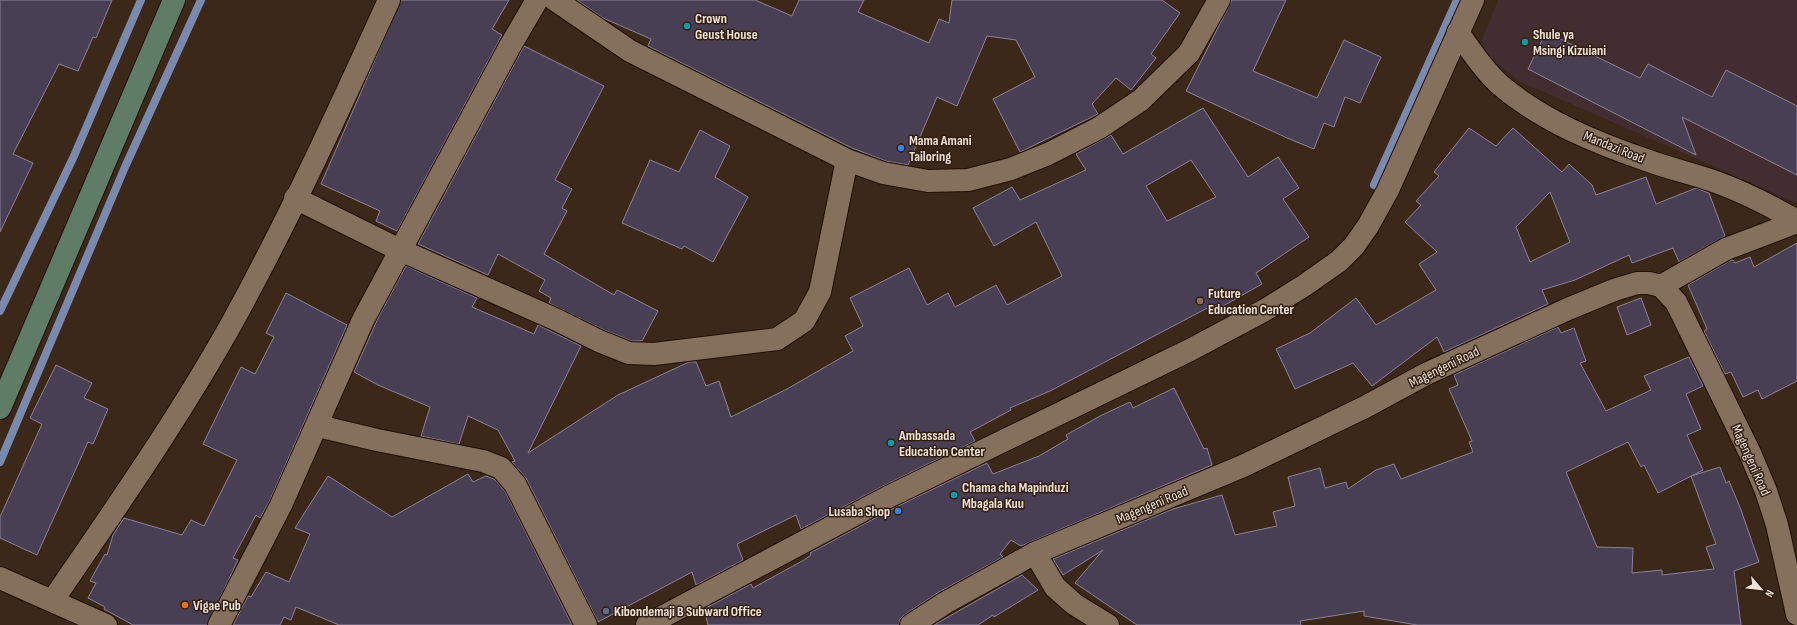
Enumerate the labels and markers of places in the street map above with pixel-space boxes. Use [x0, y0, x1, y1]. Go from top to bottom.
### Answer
place label: Crown Geust House [695, 10, 758, 43]
marker: Crown Geust House [682, 21, 692, 31]
place label: Shule ya Msingi Kizuiani [1533, 26, 1606, 59]
marker: Shule ya Msingi Kizuiani [1520, 37, 1530, 47]
place label: Mama Amani Tailoring [909, 132, 972, 165]
marker: Mama Amani Tailoring [896, 143, 906, 153]
place label: Future Education Center [1208, 285, 1295, 318]
marker: Future Education Center [1195, 296, 1205, 306]
place label: Ambassada Education Center [898, 427, 986, 460]
marker: Ambassada Education Center [886, 438, 896, 448]
place label: Chama cha Mapinduzi Mbagala Kuu [962, 479, 1069, 512]
marker: Chama cha Mapinduzi Mbagala Kuu [949, 490, 959, 500]
place label: Lusaba Shop [829, 503, 890, 520]
marker: Lusaba Shop [893, 506, 903, 516]
place label: Vigae Pub [193, 597, 241, 614]
marker: Vigae Pub [180, 600, 190, 610]
place label: Kibondemaji B Subward Office [614, 603, 762, 620]
marker: Kibondemaji B Subward Office [601, 606, 611, 616]

